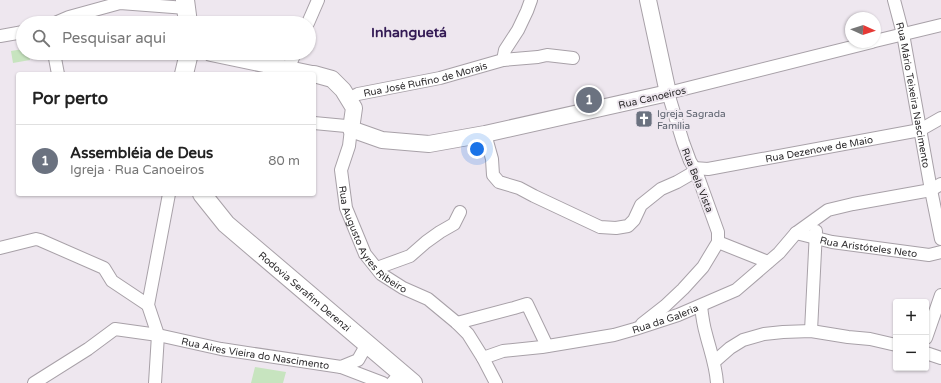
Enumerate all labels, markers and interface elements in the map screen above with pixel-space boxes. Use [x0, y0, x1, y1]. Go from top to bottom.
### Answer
north arrow [845, 12, 881, 48]
search box [16, 16, 316, 60]
street label: Rua Mário Teixeira Nascimento [893, 21, 932, 169]
district label: Inhanguetá [371, 24, 447, 41]
icon: search [30, 27, 52, 49]
text: Pesquisar aqui [62, 29, 166, 47]
street label: Rua José Rufino de Morais [362, 60, 489, 100]
street label: Rua Canoeiros [617, 84, 687, 112]
pin: 1 [576, 85, 602, 115]
text: Por perto [32, 88, 108, 109]
place label: Igreja Sagrada Família [657, 108, 726, 132]
church icon: Igreja Sagrada Família [634, 109, 654, 129]
street label: Rua Dezenove de Maio [764, 134, 874, 165]
your location [467, 139, 487, 159]
text: Assembléia de Deus [70, 144, 213, 162]
street label: Rua Bela Vista [679, 147, 715, 214]
text: 1 [41, 153, 49, 169]
text: 80 m [268, 153, 300, 169]
text: Igreja · Rua Canoeiros [70, 162, 204, 178]
street label: Rua Augusto Ayres Ribeiro [336, 185, 408, 296]
street label: Rua Aristóteles Neto [818, 234, 918, 260]
street label: Rodovia Serafim Derenzi [256, 249, 353, 334]
map controls [893, 299, 929, 371]
button: + [893, 299, 929, 335]
street label: Rua da Galeria [631, 302, 700, 337]
street label: Rua Aires Vieira do Nascimento [180, 335, 330, 372]
button: − [893, 335, 929, 371]

